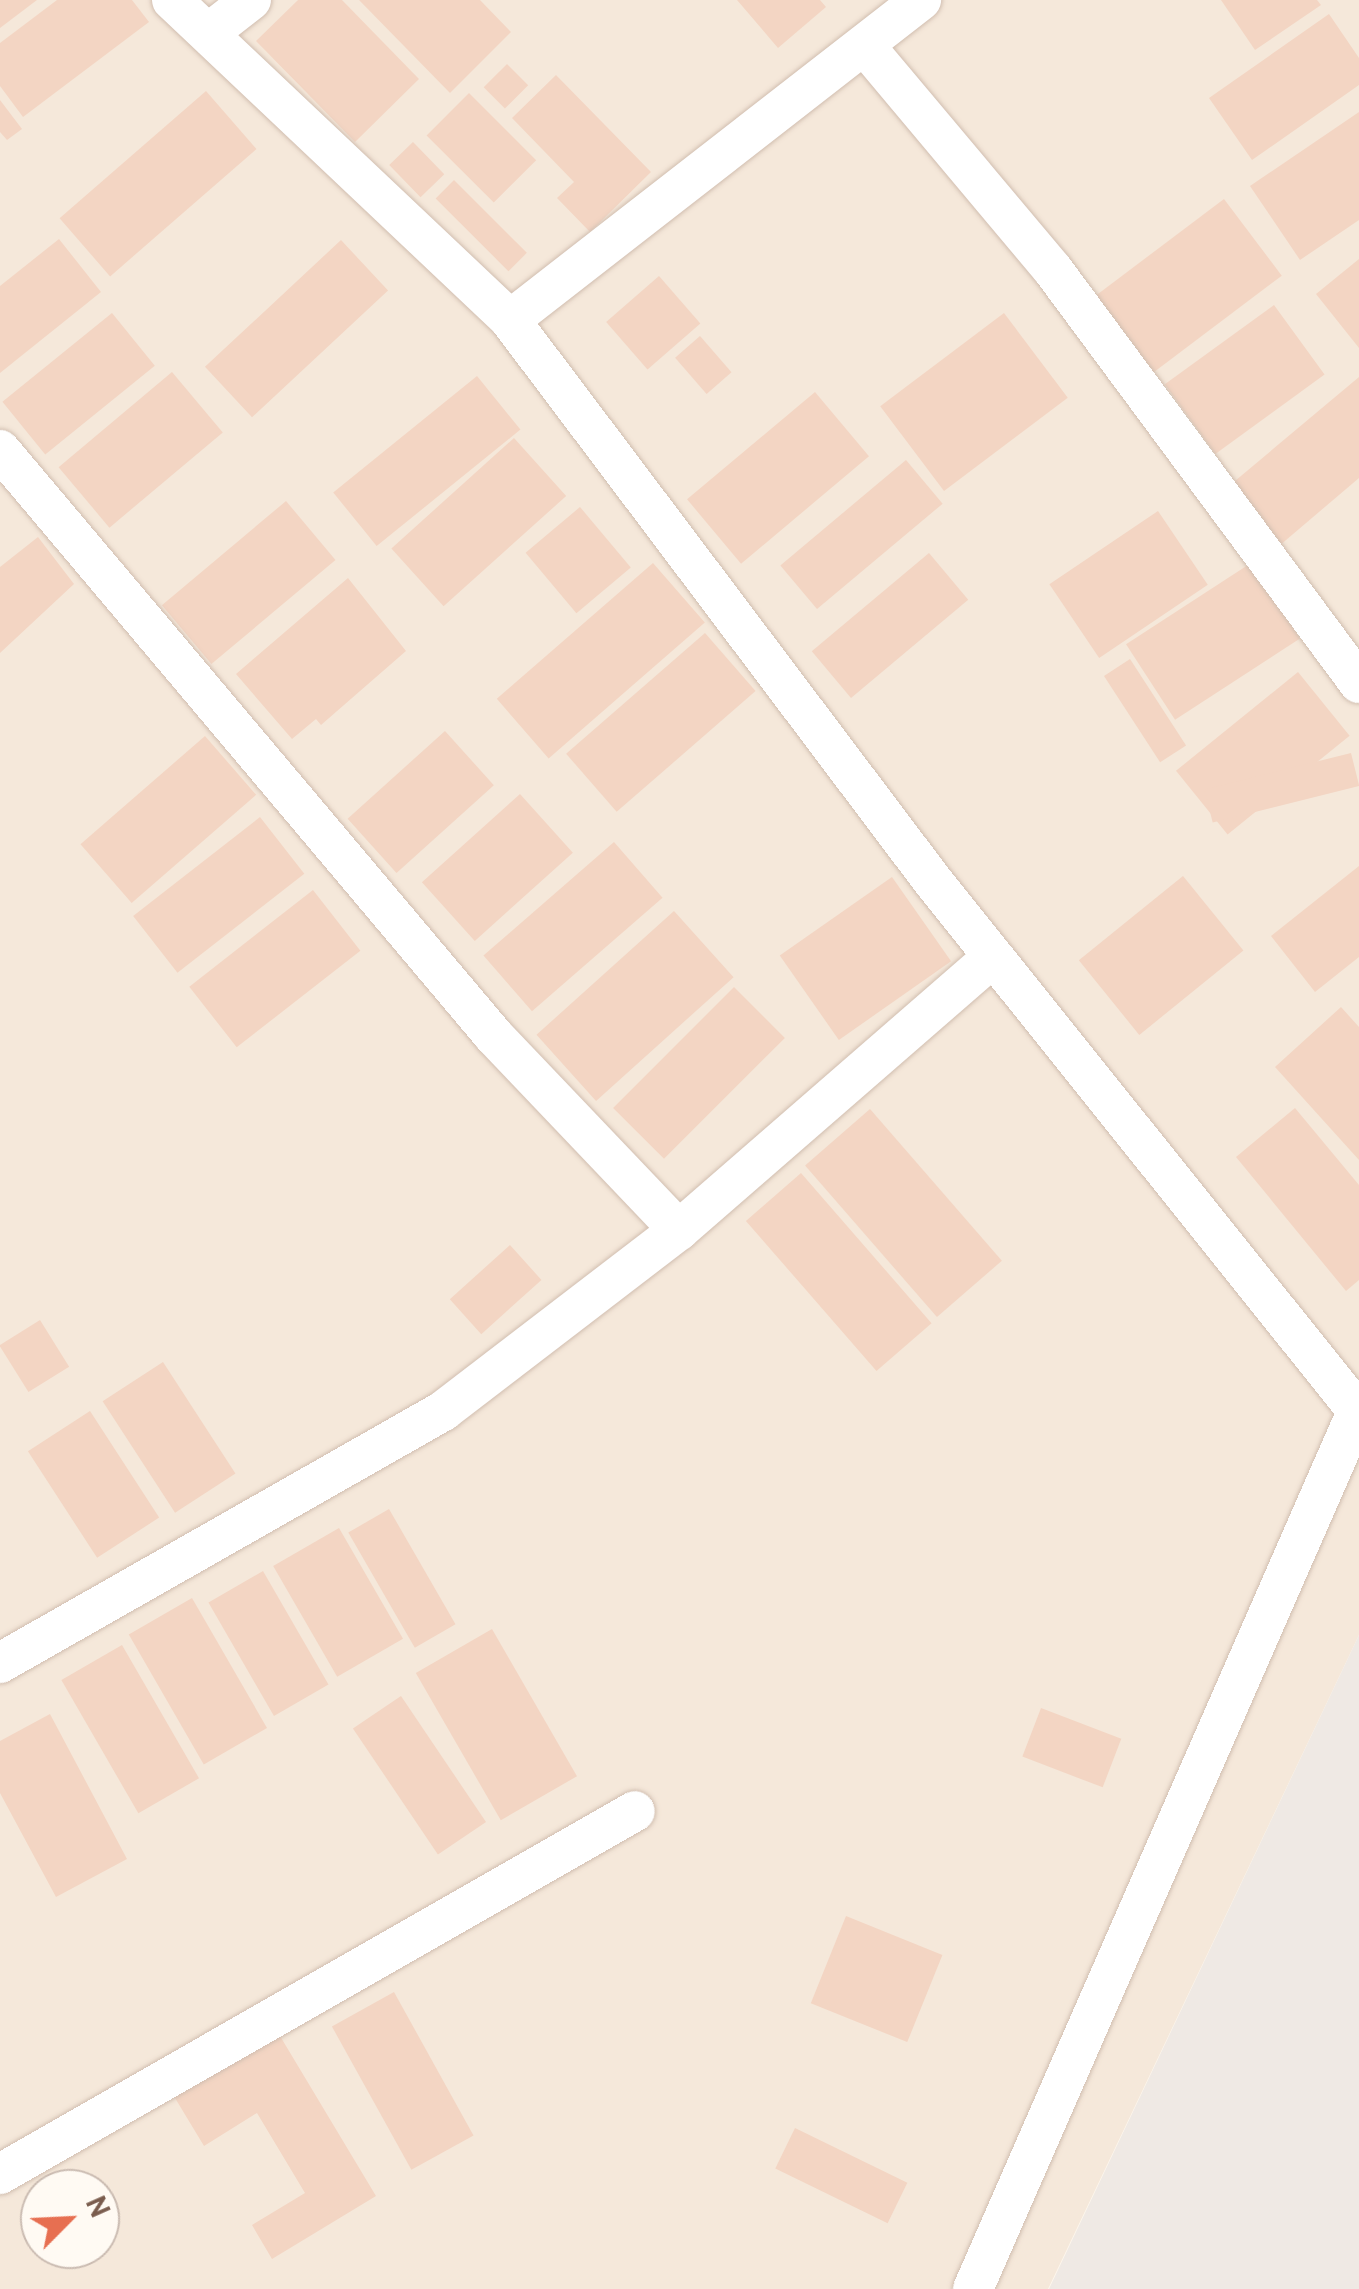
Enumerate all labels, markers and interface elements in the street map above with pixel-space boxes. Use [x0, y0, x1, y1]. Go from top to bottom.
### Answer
north arrow [20, 2169, 120, 2269]
text: N [75, 2191, 116, 2224]

